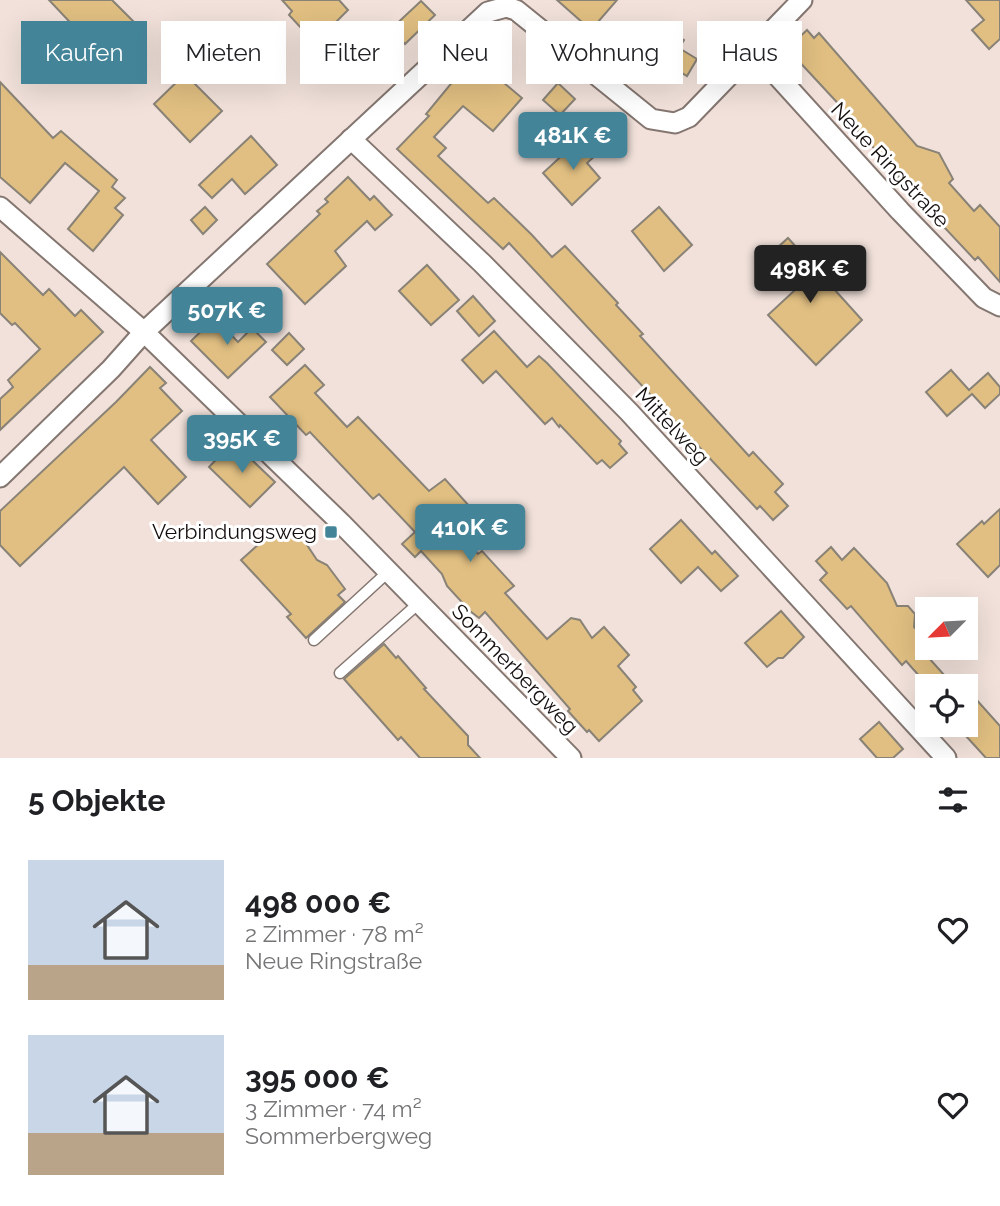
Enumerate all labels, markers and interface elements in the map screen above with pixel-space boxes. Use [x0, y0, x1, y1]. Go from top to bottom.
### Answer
chip: Kaufen [21, 21, 147, 84]
chip: Mieten [161, 21, 286, 84]
chip: Filter [300, 21, 404, 84]
chip: Neu [418, 21, 512, 84]
chip: Wohnung [526, 21, 683, 84]
chip: Haus [697, 21, 802, 84]
street label: Neue Ringstraße [826, 97, 955, 232]
pin: 481K € [516, 113, 630, 172]
text: 481K € [534, 121, 612, 148]
pin: 498K € [753, 246, 867, 305]
text: 498K € [770, 254, 850, 281]
pin: 507K € [170, 288, 284, 347]
text: 507K € [188, 296, 266, 323]
street label: Mittelweg [630, 382, 714, 470]
pin: 395K € [185, 416, 299, 475]
text: 395K € [203, 424, 281, 451]
pin: 410K € [413, 504, 527, 564]
text: 410K € [431, 513, 509, 540]
place label: Verbindungsweg [152, 519, 317, 544]
marker: Verbindungsweg [323, 524, 339, 540]
north arrow [915, 597, 978, 660]
map controls [915, 597, 978, 737]
street label: Sommerbergweg [447, 599, 584, 739]
button: locate [915, 674, 978, 737]
icon: filters [934, 781, 972, 819]
text: 5 Objekte [28, 783, 165, 818]
text: 498 000 € [245, 885, 392, 920]
icon: home [84, 888, 168, 972]
icon: heart [934, 911, 972, 949]
text: 2 Zimmer · 78 m² [245, 920, 424, 947]
text: Neue Ringstraße [245, 947, 422, 974]
text: 395 000 € [245, 1060, 390, 1095]
icon: home [84, 1063, 168, 1147]
icon: heart [934, 1086, 972, 1124]
text: 3 Zimmer · 74 m² [245, 1095, 422, 1122]
text: Sommerbergweg [245, 1122, 432, 1149]

